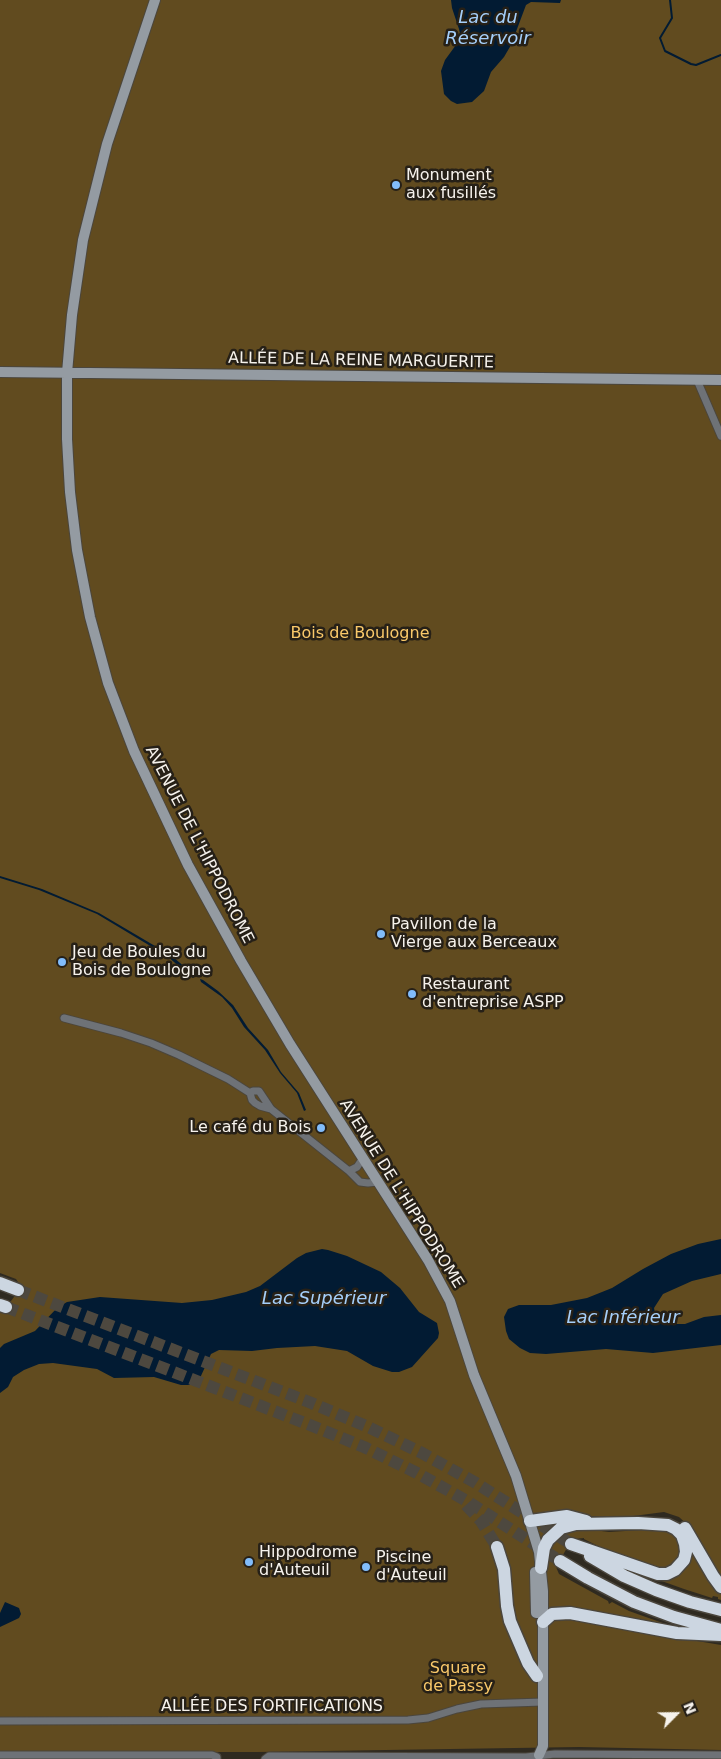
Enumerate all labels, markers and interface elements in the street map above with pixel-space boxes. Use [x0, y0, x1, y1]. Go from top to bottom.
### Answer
water label: Lac du Réservoir [445, 7, 531, 50]
place label: Monument aux fusillés [406, 166, 496, 204]
marker: Monument aux fusillés [390, 179, 402, 191]
street label: ALLÉE DE LA REINE MARGUERITE [228, 349, 494, 373]
park label: Bois de Boulogne [290, 624, 430, 644]
street label: AVENUE DE L'HIPPODROME [141, 743, 257, 947]
place label: Pavillon de la Vierge aux Berceaux [391, 915, 557, 953]
marker: Pavillon de la Vierge aux Berceaux [375, 928, 387, 940]
place label: Jeu de Boules du Bois de Boulogne [72, 943, 211, 981]
marker: Jeu de Boules du Bois de Boulogne [56, 956, 68, 968]
place label: Restaurant d'entreprise ASPP [422, 975, 564, 1013]
marker: Restaurant d'entreprise ASPP [406, 988, 418, 1000]
street label: AVENUE DE L'HIPPODROME [335, 1096, 467, 1292]
place label: Le café du Bois [189, 1118, 311, 1138]
marker: Le café du Bois [315, 1122, 327, 1134]
water label: Lac Supérieur [262, 1288, 386, 1310]
water label: Lac Inférieur [566, 1307, 680, 1329]
place label: Hippodrome d'Auteuil [259, 1543, 357, 1581]
place label: Piscine d'Auteuil [376, 1548, 447, 1586]
marker: Hippodrome d'Auteuil [243, 1556, 255, 1568]
marker: Piscine d'Auteuil [360, 1561, 372, 1573]
park label: Square de Passy [423, 1659, 493, 1697]
north arrow [651, 1689, 701, 1739]
street label: ALLÉE DES FORTIFICATIONS [161, 1697, 383, 1717]
text: N [680, 1700, 699, 1717]

